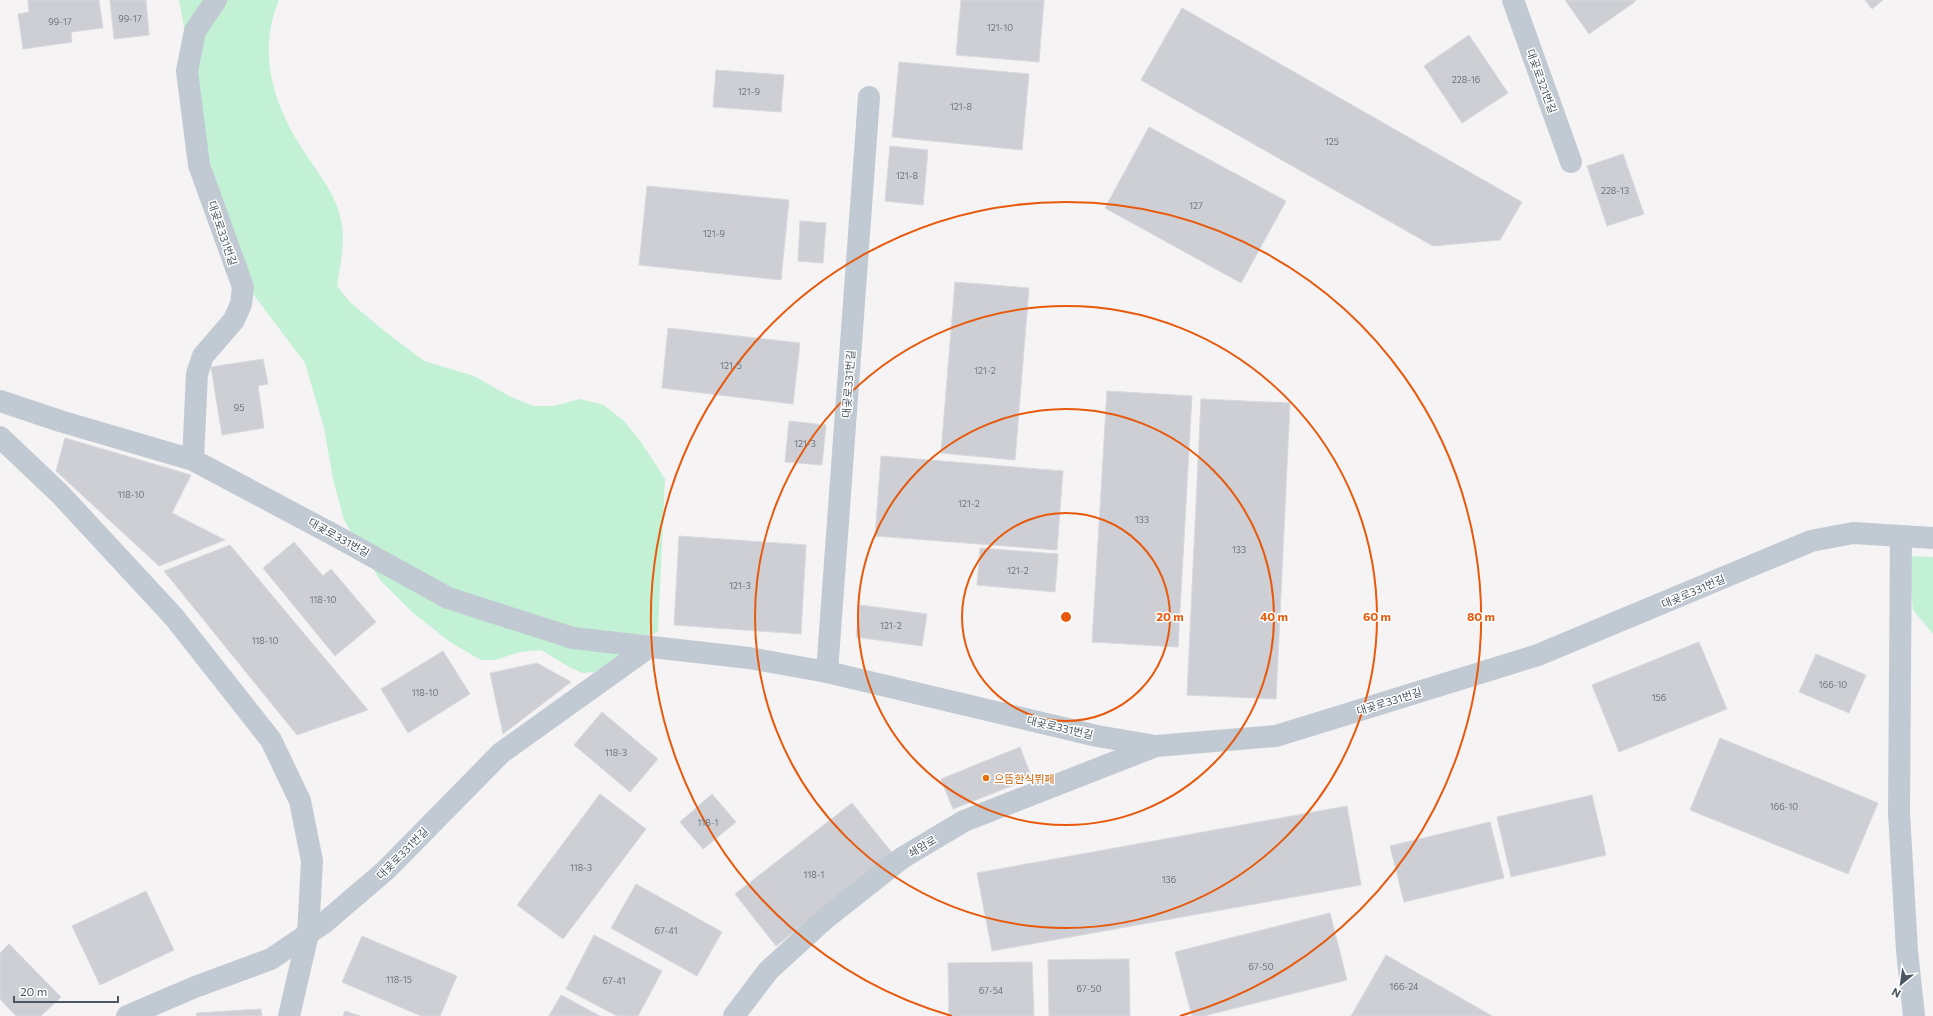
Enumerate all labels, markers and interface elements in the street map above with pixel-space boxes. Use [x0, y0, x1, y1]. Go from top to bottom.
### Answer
house number: 99-17 [118, 13, 142, 24]
house number: 99-17 [48, 16, 72, 27]
house number: 121-10 [987, 22, 1013, 33]
street label: 대곶로321번길 [1524, 47, 1560, 115]
house number: 228-16 [1452, 74, 1480, 85]
house number: 121-9 [738, 86, 760, 97]
house number: 121-8 [950, 101, 972, 112]
house number: 125 [1325, 136, 1339, 147]
house number: 121-8 [896, 170, 918, 181]
house number: 228-13 [1601, 185, 1629, 196]
street label: 대곶로331번길 [206, 199, 240, 267]
house number: 127 [1189, 200, 1203, 211]
house number: 121-9 [703, 228, 725, 239]
street label: 대곶로331번길 [839, 350, 857, 418]
house number: 121-5 [720, 360, 742, 371]
house number: 121-2 [974, 365, 996, 376]
house number: 95 [234, 402, 244, 413]
house number: 121-3 [794, 438, 816, 449]
house number: 118-10 [118, 489, 144, 500]
house number: 121-2 [958, 498, 980, 509]
house number: 133 [1135, 514, 1149, 525]
street label: 대곶로331번길 [306, 515, 372, 559]
house number: 133 [1232, 544, 1246, 555]
house number: 121-2 [1007, 565, 1029, 576]
street label: 대곶로331번길 [1659, 572, 1727, 610]
house number: 121-3 [729, 580, 751, 591]
house number: 118-10 [310, 594, 336, 605]
text: 20 m [1156, 609, 1184, 623]
text: 40 m [1260, 609, 1288, 623]
text: 60 m [1363, 609, 1391, 623]
text: 80 m [1467, 609, 1495, 623]
centre of rings [1059, 610, 1073, 624]
house number: 121-2 [880, 620, 902, 631]
house number: 118-10 [252, 635, 278, 646]
house number: 166-10 [1819, 679, 1847, 690]
street label: 대곶로331번길 [1355, 685, 1423, 717]
house number: 118-10 [412, 687, 438, 698]
house number: 156 [1652, 692, 1666, 703]
street label: 대곶로331번길 [1025, 713, 1095, 741]
house number: 118-3 [605, 747, 627, 758]
place label: 으뜸한식뷔페 [994, 772, 1055, 785]
marker: 으뜸한식뷔페 [981, 773, 991, 783]
house number: 166-10 [1770, 801, 1798, 812]
house number: 118-1 [698, 817, 718, 828]
street label: 대곶로331번길 [373, 824, 431, 882]
street label: 쇄암로 [906, 833, 938, 859]
house number: 118-3 [570, 862, 592, 873]
house number: 118-1 [804, 869, 824, 880]
house number: 136 [1162, 874, 1176, 885]
house number: 67-41 [655, 925, 677, 936]
house number: 67-50 [1248, 961, 1274, 972]
north arrow [1881, 964, 1921, 1004]
house number: 118-15 [386, 974, 412, 985]
house number: 67-41 [603, 975, 625, 986]
scale bar [14, 978, 118, 1004]
house number: 166-24 [1390, 981, 1419, 992]
house number: 67-50 [1076, 983, 1102, 994]
text: 20 m [20, 984, 47, 998]
house number: 67-54 [979, 985, 1004, 996]
text: N [1889, 985, 1903, 1001]

